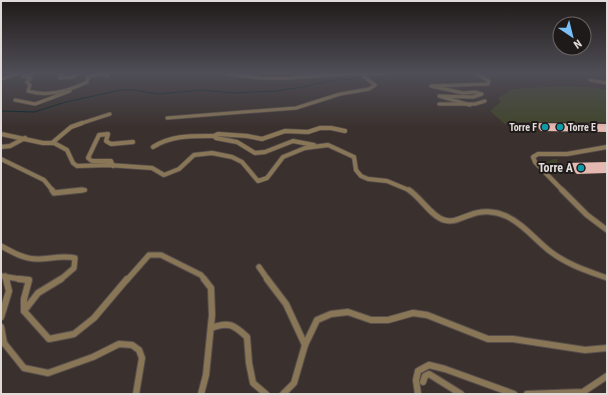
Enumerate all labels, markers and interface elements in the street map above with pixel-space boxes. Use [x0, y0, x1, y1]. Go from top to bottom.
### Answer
north arrow [552, 16, 592, 56]
text: N [571, 37, 584, 51]
place label: Torre F [509, 122, 537, 133]
marker: Torre F [540, 122, 550, 132]
marker: Torre E [555, 122, 565, 132]
place label: Torre E [568, 122, 596, 133]
place label: Torre A [538, 161, 574, 175]
marker: Torre A [576, 163, 586, 173]

